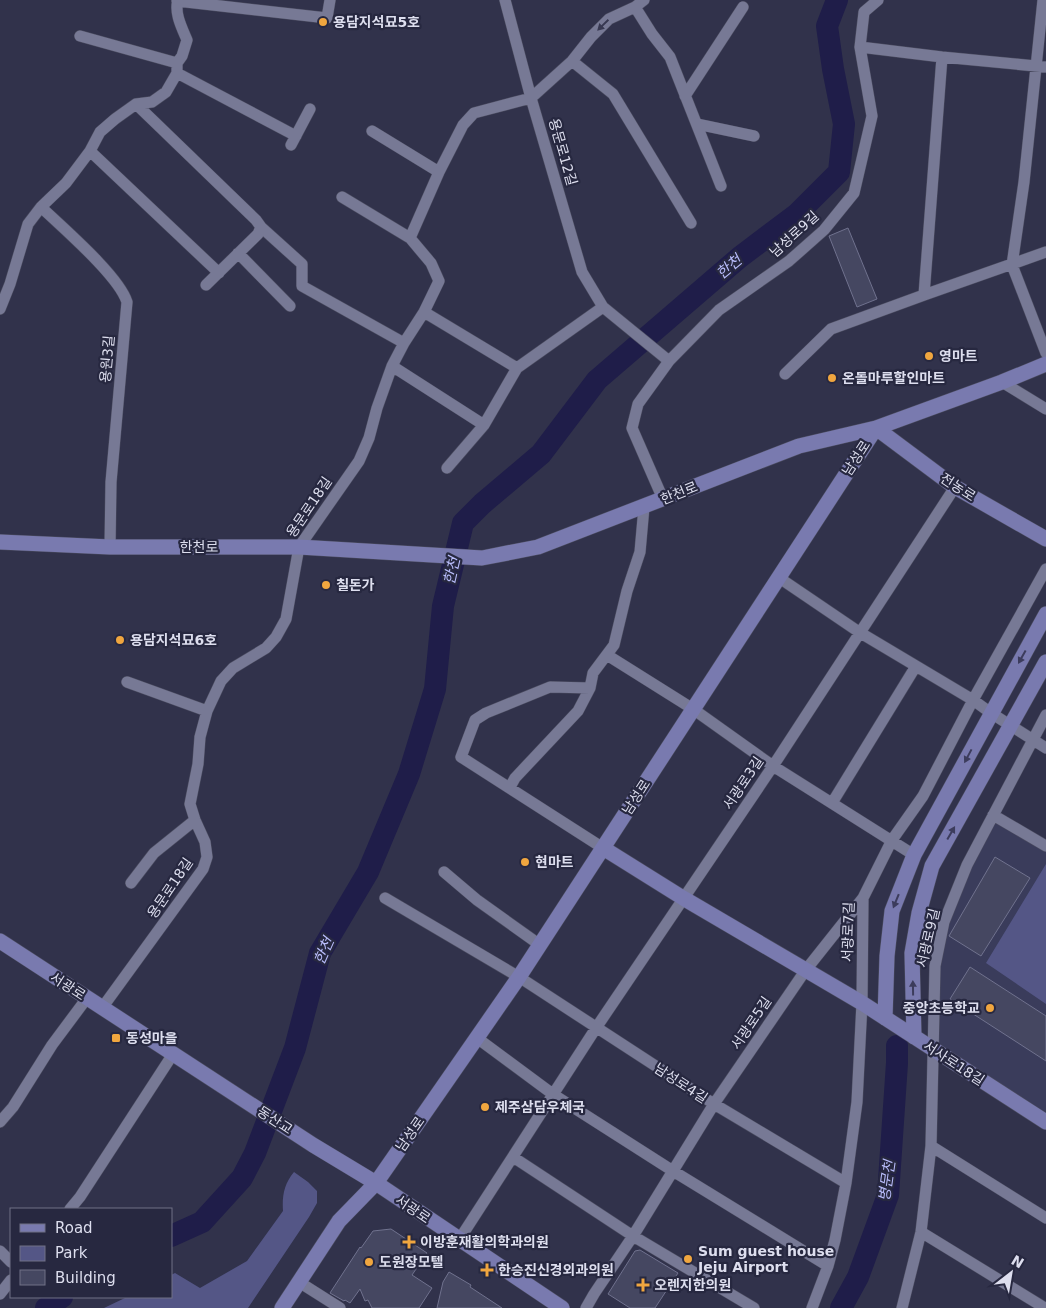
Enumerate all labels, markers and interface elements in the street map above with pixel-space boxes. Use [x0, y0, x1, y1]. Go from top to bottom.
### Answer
place label: 용담지석묘5호 [333, 14, 420, 30]
marker: 용담지석묘5호 [317, 16, 329, 28]
one-way arrow [597, 19, 609, 31]
street label: 용문로12길 [546, 116, 580, 188]
street label: 남성로9길 [766, 208, 822, 260]
water label: 한천 [713, 250, 747, 283]
street label: 용원3길 [97, 335, 117, 383]
place label: 영마트 [939, 348, 978, 364]
marker: 영마트 [923, 350, 935, 362]
place label: 온돌마루할인마트 [842, 370, 945, 386]
marker: 온돌마루할인마트 [826, 372, 838, 384]
street label: 남성로 [839, 437, 873, 479]
street label: 전농로 [937, 470, 979, 504]
street label: 용문로18길 [283, 474, 335, 540]
street label: 한천로 [658, 478, 700, 508]
street label: 한천로 [180, 539, 218, 555]
water label: 한천 [440, 553, 464, 586]
place label: 칠돈가 [336, 577, 375, 593]
marker: 칠돈가 [320, 579, 332, 591]
place label: 용담지석묘6호 [130, 632, 217, 648]
marker: 용담지석묘6호 [114, 634, 126, 646]
one-way arrow [1018, 650, 1027, 663]
one-way arrow [963, 749, 972, 762]
street label: 서광로3길 [719, 753, 767, 813]
street label: 남성로 [619, 776, 653, 818]
one-way arrow [947, 825, 955, 840]
place label: 현마트 [535, 854, 574, 870]
street label: 용문로18길 [144, 855, 196, 921]
marker: 현마트 [519, 856, 531, 868]
one-way arrow [891, 894, 899, 908]
street label: 서광로7길 [839, 902, 857, 962]
street label: 서광로9길 [913, 907, 943, 969]
water label: 한천 [310, 933, 339, 967]
street label: 서광로 [47, 969, 89, 1003]
one-way arrow [909, 980, 917, 996]
street label: 서광로5길 [727, 993, 775, 1053]
place label: 중앙초등학교 [903, 1000, 980, 1016]
marker: 중앙초등학교 [984, 1002, 996, 1014]
place label: 동성마을 [126, 1030, 178, 1046]
marker: 동성마을 [110, 1032, 122, 1044]
street label: 서사로18길 [921, 1037, 987, 1089]
street label: 남성로4길 [651, 1060, 711, 1106]
place label: 제주삼담우체국 [495, 1099, 585, 1115]
marker: 제주삼담우체국 [479, 1101, 491, 1113]
street label: 동산교 [254, 1103, 296, 1137]
street label: 남성로 [392, 1113, 428, 1154]
water label: 병문천 [875, 1157, 899, 1203]
street label: 서광로 [393, 1192, 434, 1227]
legend [10, 1208, 172, 1298]
text: Road [55, 1219, 93, 1237]
place label: 이방훈재활의학과의원 [420, 1234, 549, 1250]
marker: 이방훈재활의학과의원 [402, 1235, 416, 1249]
place label: Sum guest house Jeju Airport [697, 1243, 834, 1275]
text: Park [55, 1244, 88, 1262]
north arrow [986, 1248, 1036, 1298]
text: N [1009, 1252, 1027, 1272]
marker: Sum guest house Jeju Airport [682, 1253, 694, 1265]
place label: 도원장모텔 [379, 1254, 444, 1270]
marker: 도원장모텔 [363, 1256, 375, 1268]
place label: 한승진신경외과의원 [498, 1262, 614, 1278]
marker: 한승진신경외과의원 [480, 1263, 494, 1277]
text: Building [55, 1269, 116, 1287]
place label: 오렌지한의원 [654, 1277, 731, 1293]
marker: 오렌지한의원 [636, 1278, 650, 1292]

